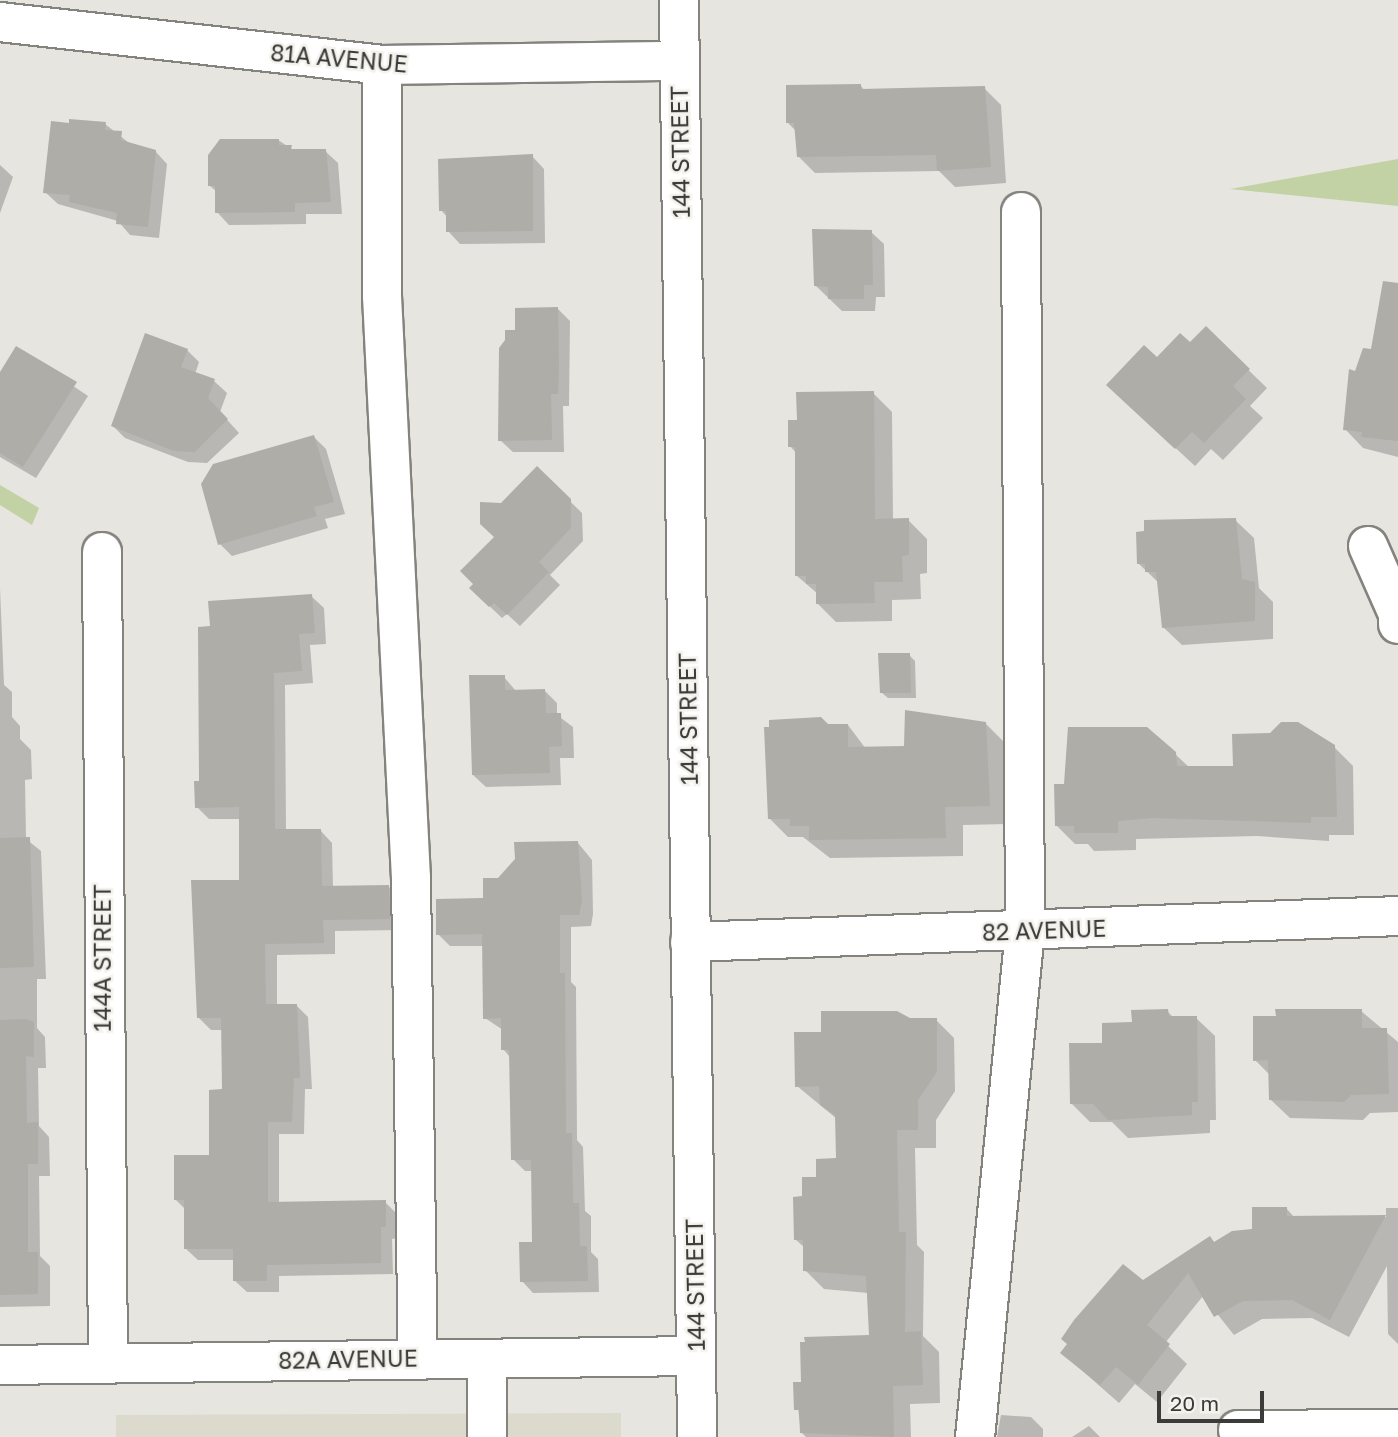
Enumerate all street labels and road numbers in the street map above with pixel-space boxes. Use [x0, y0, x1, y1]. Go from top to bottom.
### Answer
street label: 81A AVENUE [269, 38, 409, 78]
street label: 144 STREET [665, 86, 695, 218]
street label: 144 STREET [673, 653, 703, 785]
street label: 144A STREET [88, 884, 116, 1032]
street label: 82 AVENUE [981, 914, 1107, 946]
street label: 144 STREET [680, 1219, 710, 1351]
street label: 82A AVENUE [278, 1344, 418, 1374]

